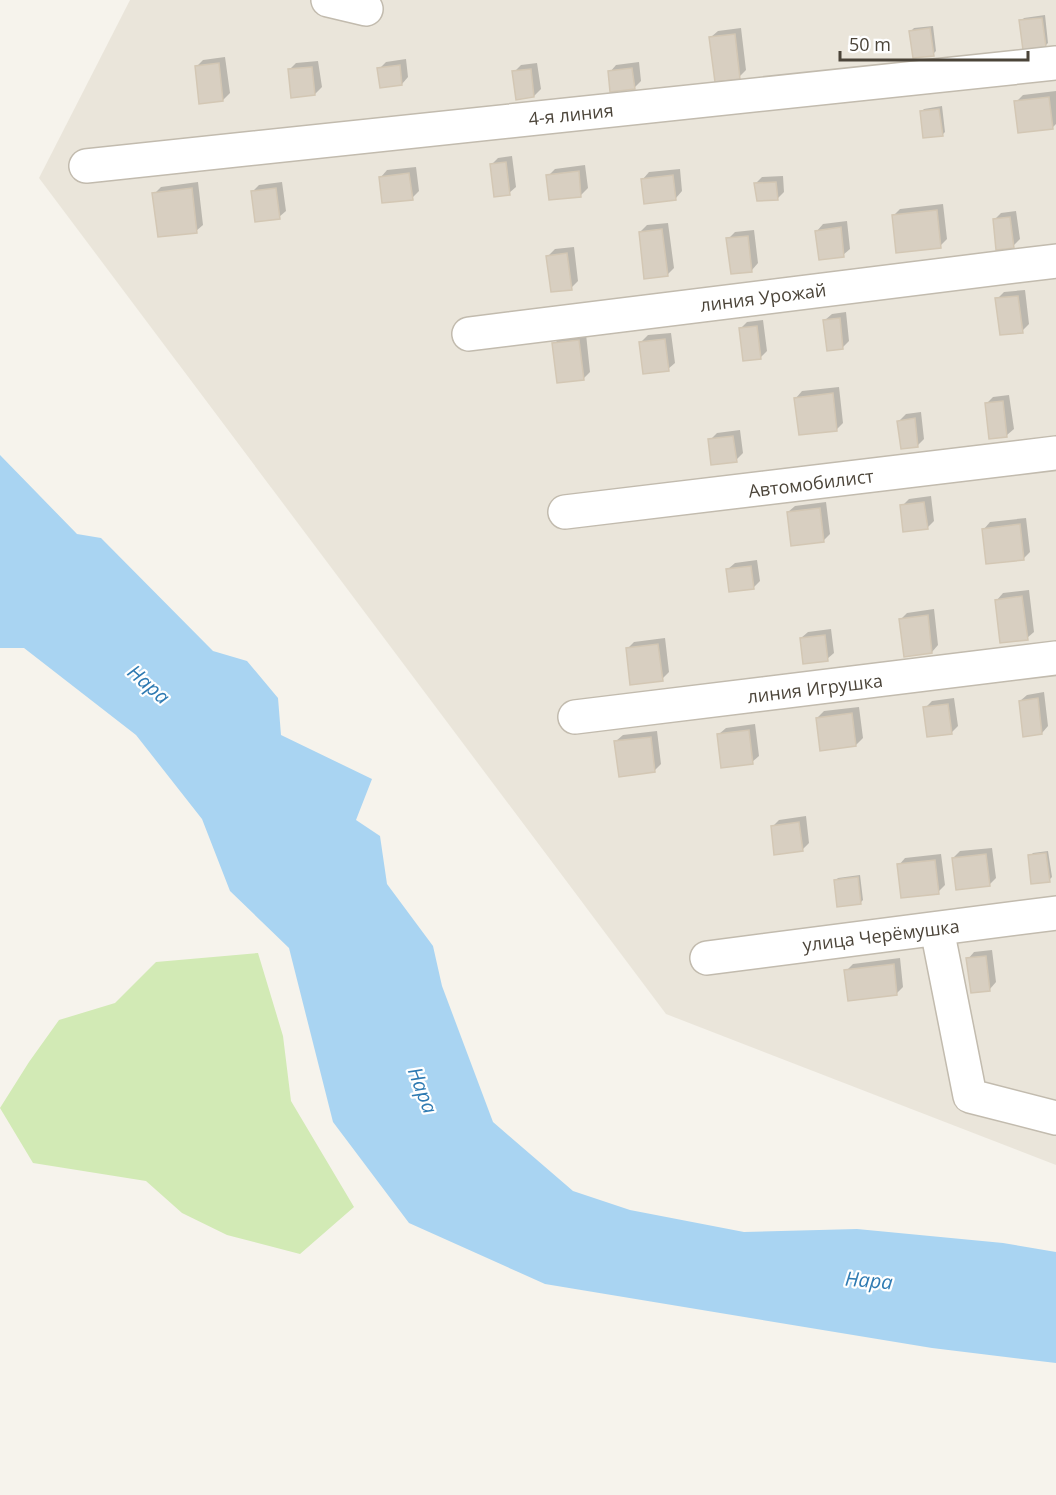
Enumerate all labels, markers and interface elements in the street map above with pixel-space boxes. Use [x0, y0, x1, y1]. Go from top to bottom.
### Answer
scale bar [840, 24, 1028, 62]
text: 50 m [849, 32, 891, 56]
street label: 4-я линия [527, 98, 615, 130]
street label: линия Урожай [699, 277, 827, 317]
street label: Автомобилист [747, 463, 876, 503]
water label: Нара [122, 658, 176, 710]
street label: линия Игрушка [746, 668, 884, 708]
street label: улица Черёмушка [801, 913, 961, 957]
water label: Нара [402, 1063, 444, 1117]
water label: Нара [844, 1264, 894, 1296]

